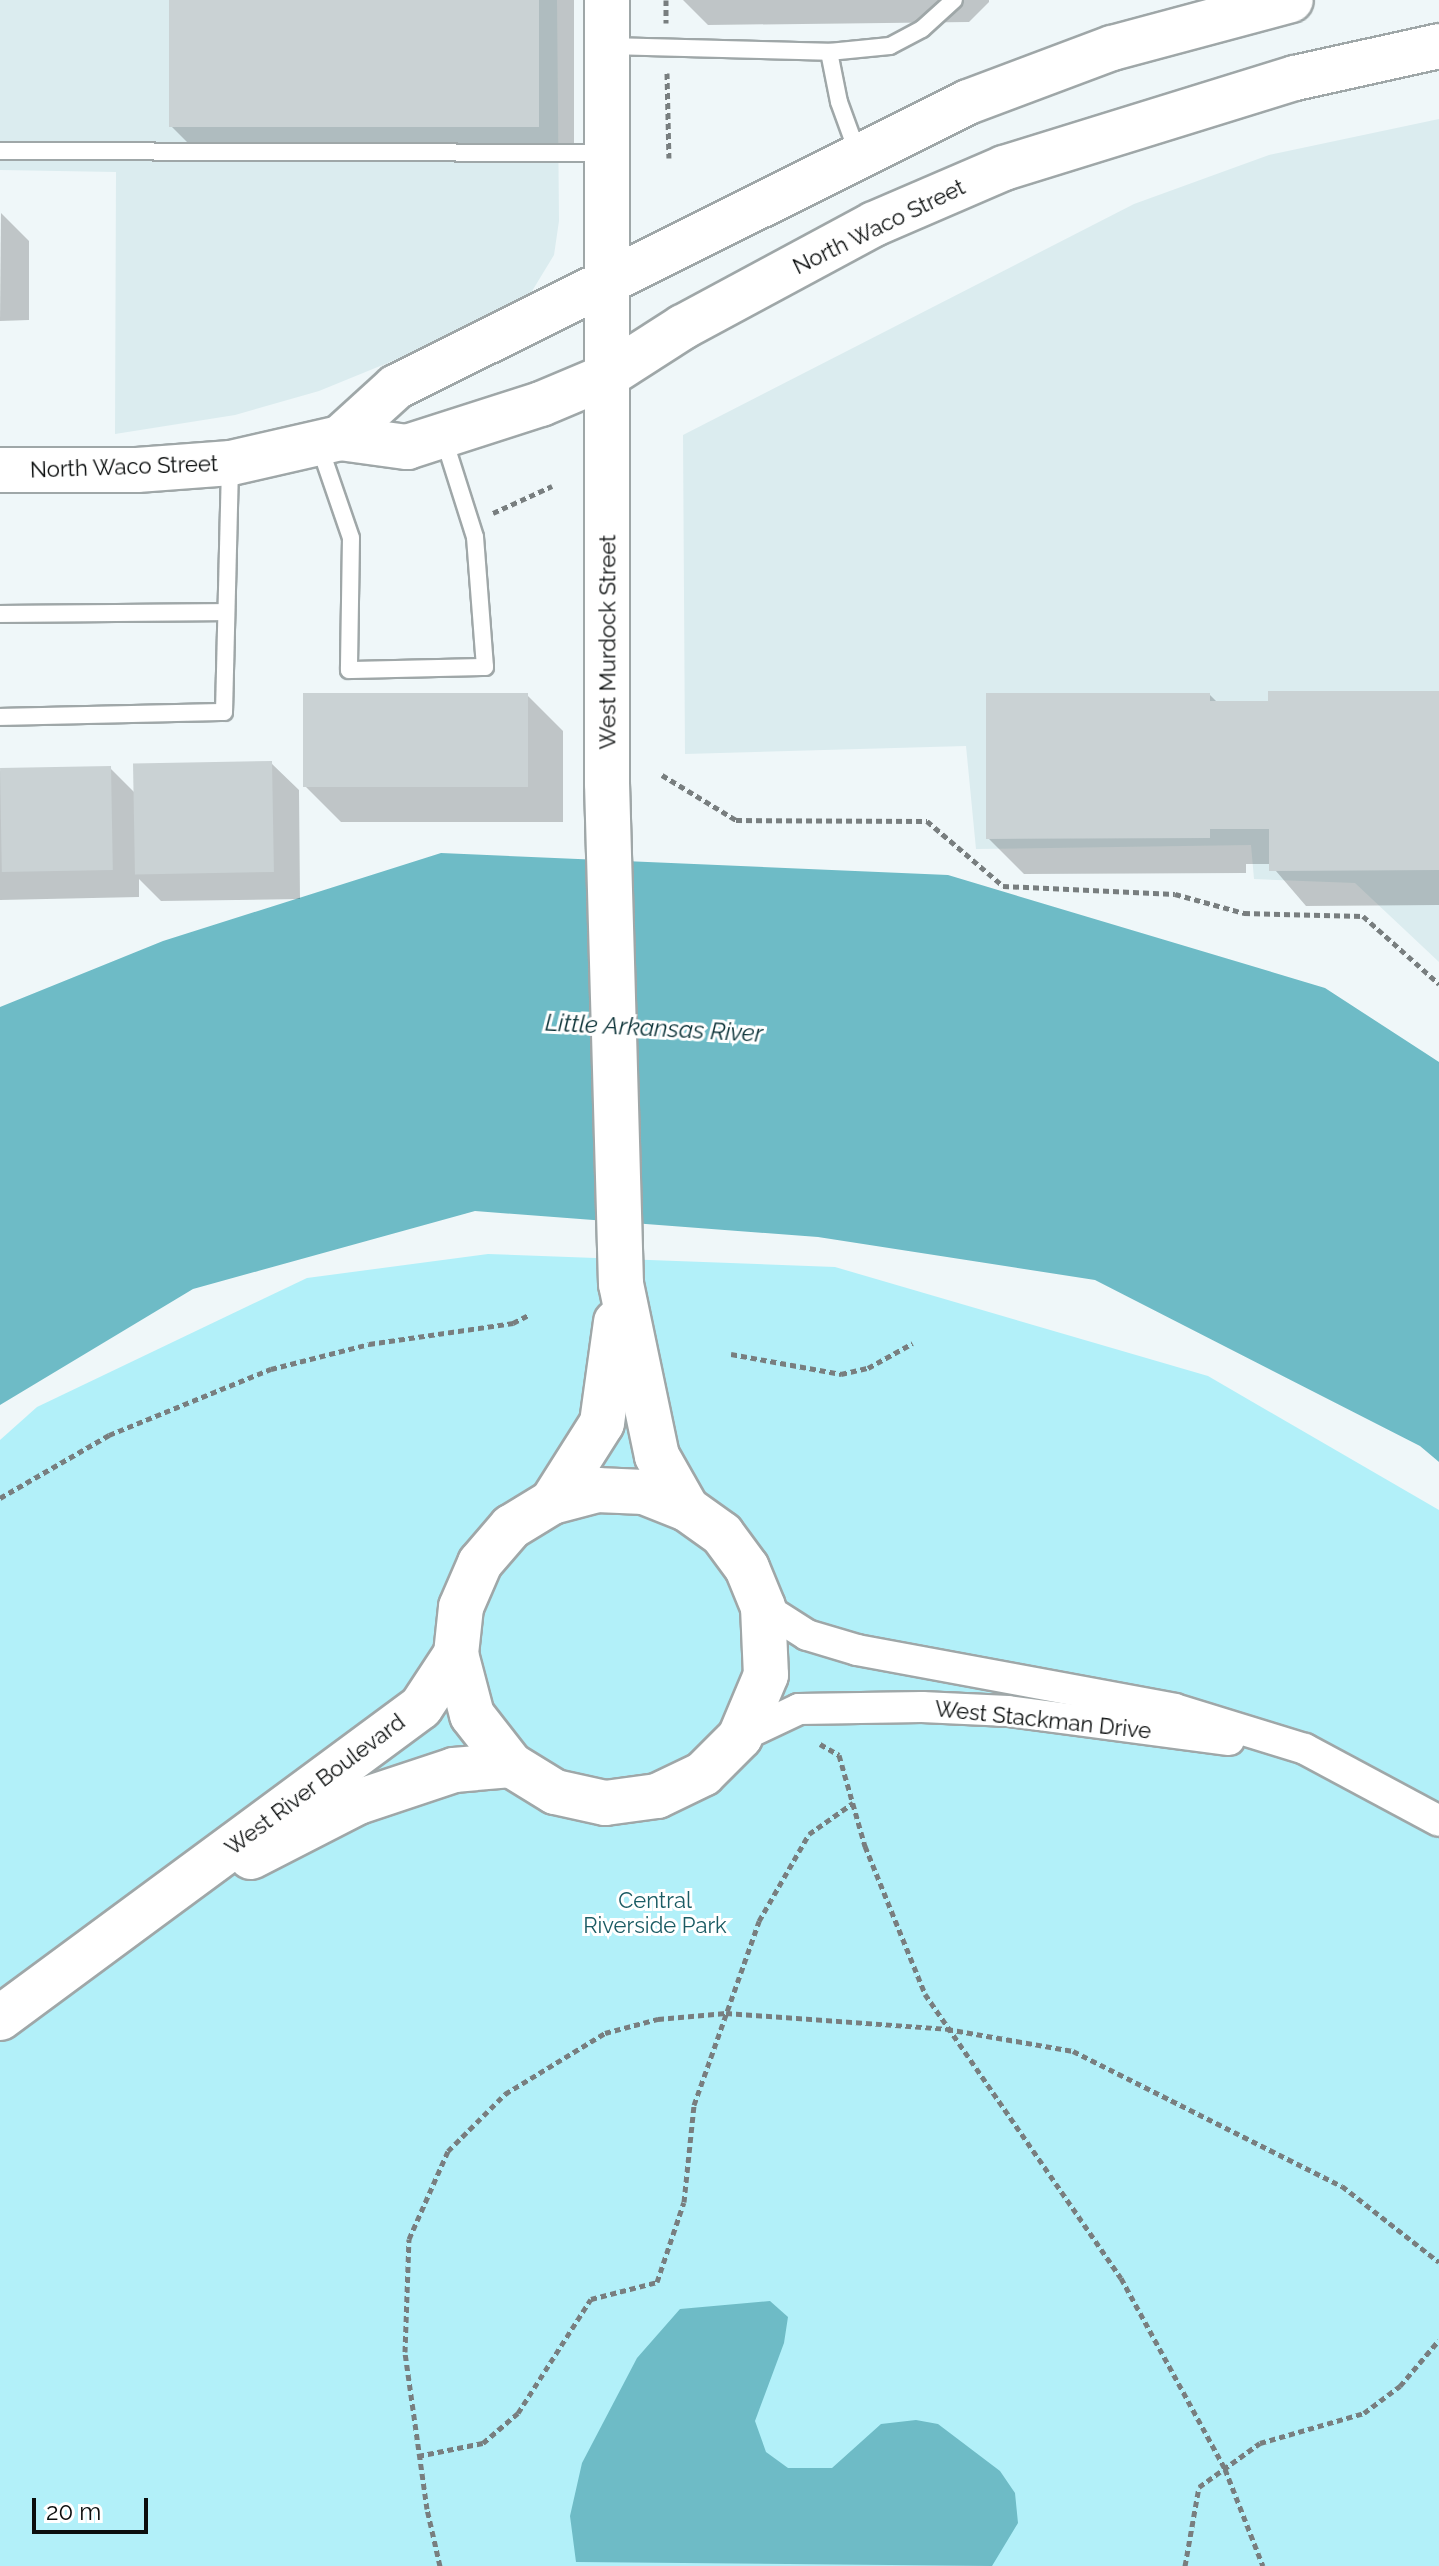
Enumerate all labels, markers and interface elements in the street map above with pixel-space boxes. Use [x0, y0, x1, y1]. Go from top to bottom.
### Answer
street label: North Waco Street [788, 174, 970, 280]
street label: North Waco Street [29, 451, 219, 483]
street label: West Murdock Street [595, 535, 621, 749]
water label: Little Arkansas River [544, 1008, 764, 1048]
street label: West Stackman Drive [933, 1696, 1153, 1744]
street label: West River Boulevard [220, 1709, 410, 1861]
park label: Central Riverside Park [583, 1887, 727, 1938]
scale bar [36, 2482, 152, 2532]
text: 20 m [46, 2497, 101, 2526]

